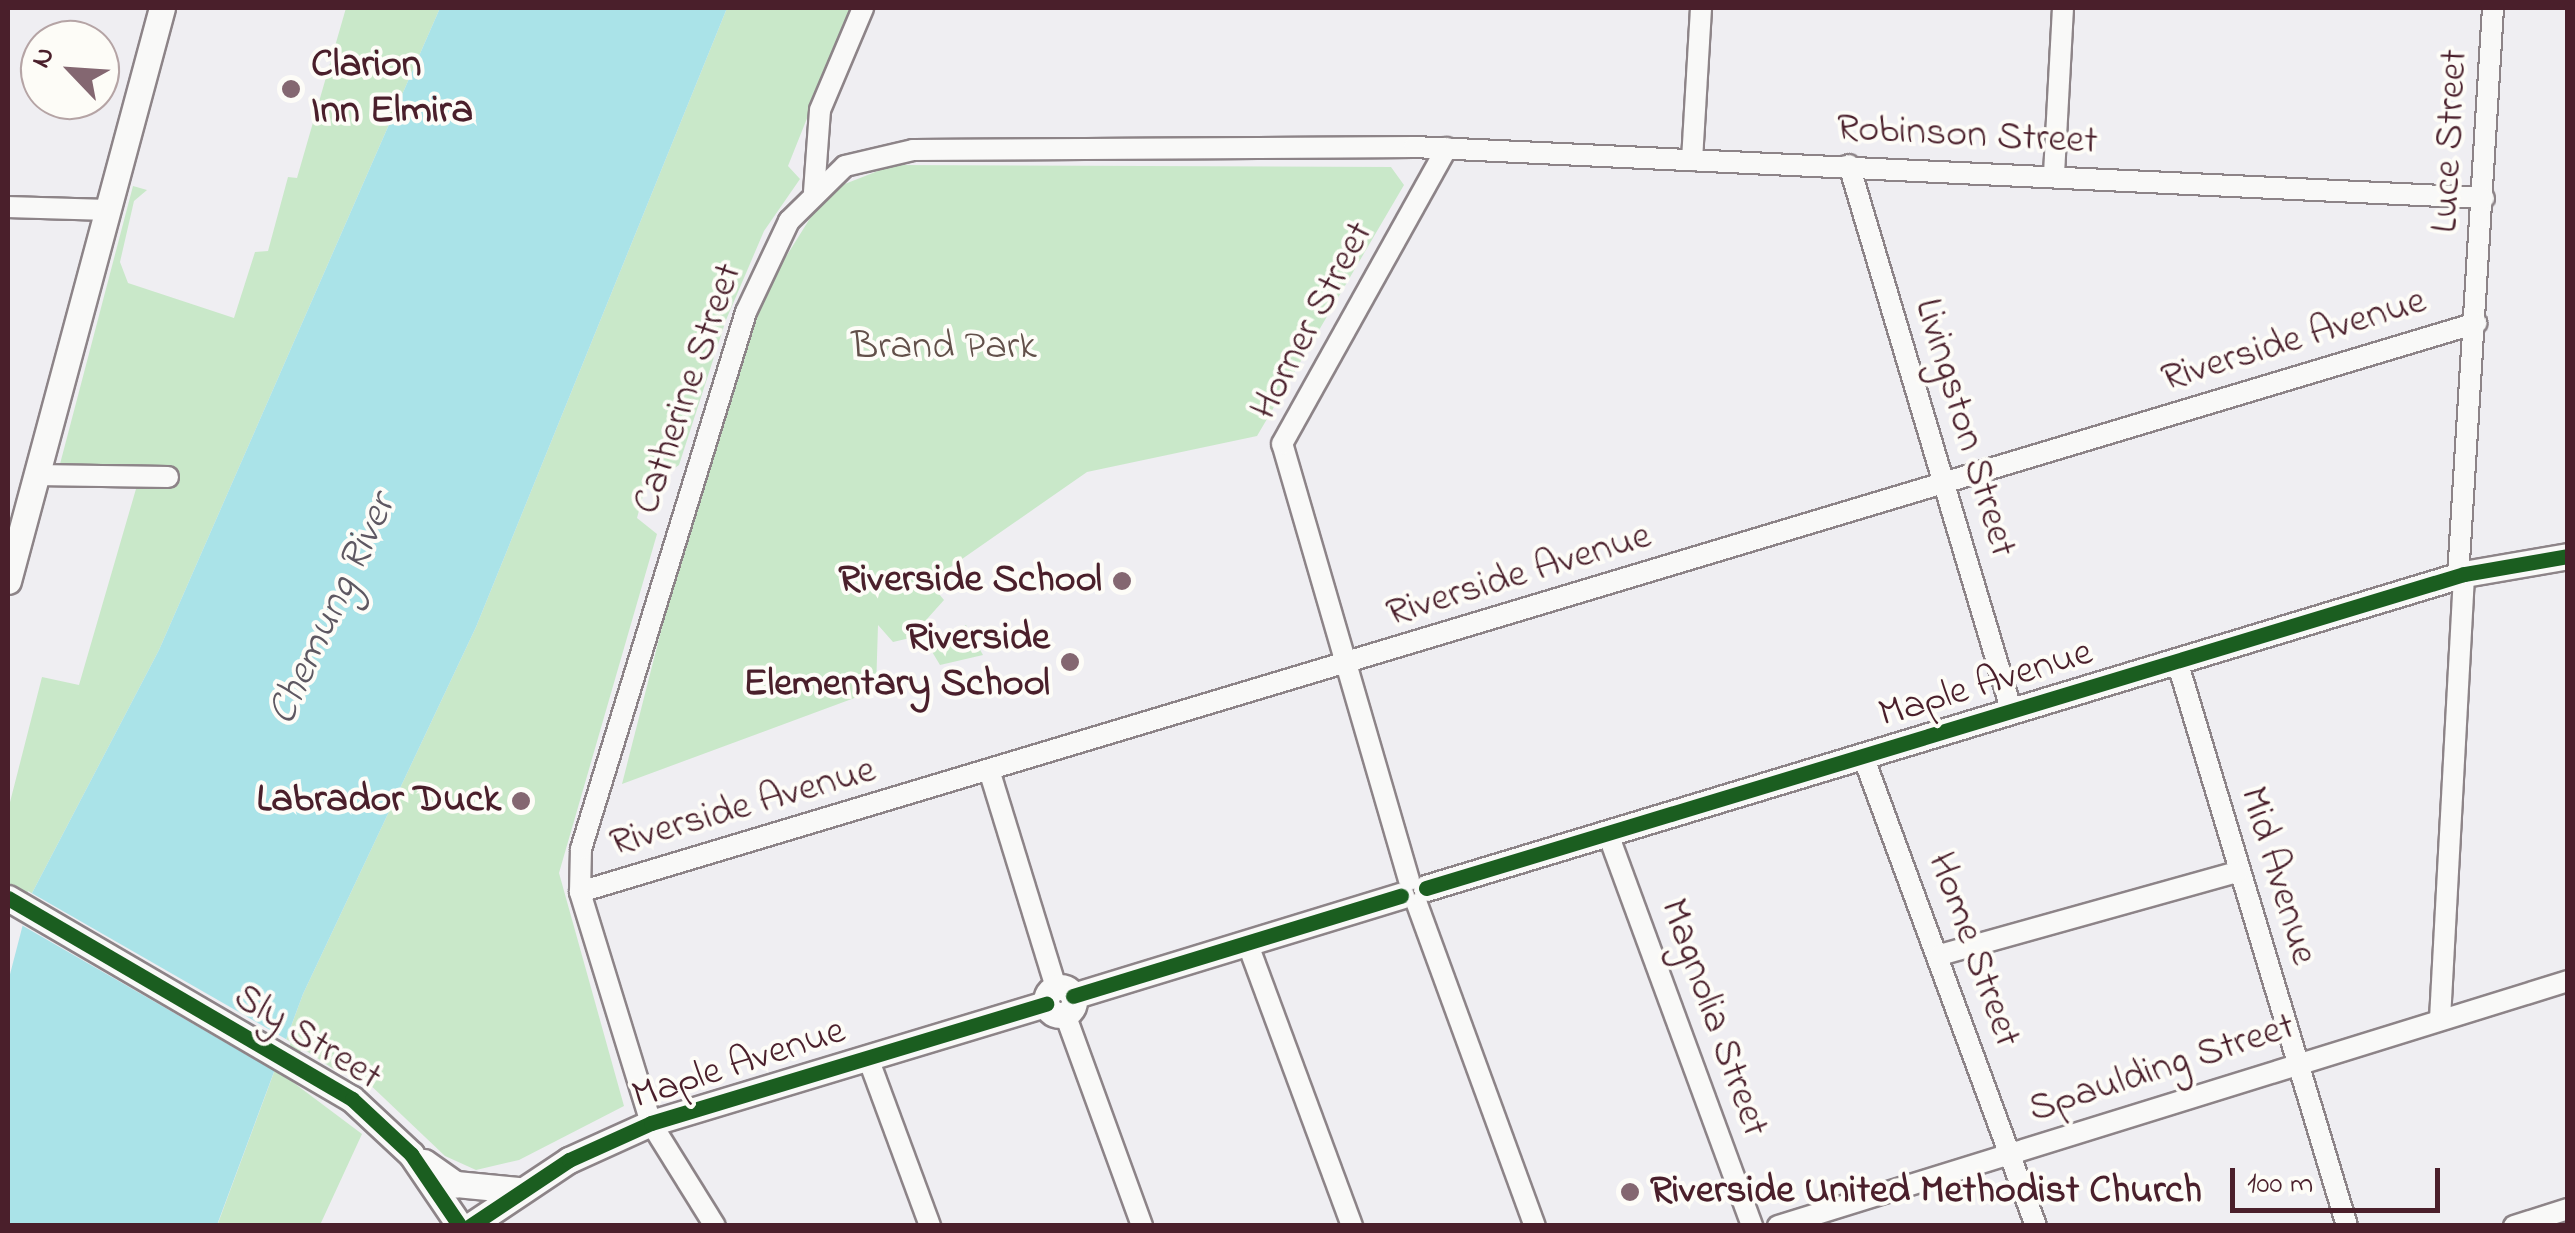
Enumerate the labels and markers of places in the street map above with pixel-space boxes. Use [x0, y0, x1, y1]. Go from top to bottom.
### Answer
place label: Clarion Inn Elmira [311, 42, 473, 136]
marker: Clarion Inn Elmira [280, 78, 302, 100]
place label: Riverside School [838, 557, 1102, 605]
marker: Riverside School [1111, 570, 1133, 592]
place label: Riverside Elementary School [743, 615, 1050, 709]
marker: Riverside Elementary School [1059, 651, 1081, 673]
place label: Labrador Duck [256, 777, 501, 825]
marker: Labrador Duck [510, 790, 532, 812]
place label: Riverside United Methodist Church [1650, 1168, 2202, 1216]
marker: Riverside United Methodist Church [1619, 1181, 1641, 1203]

